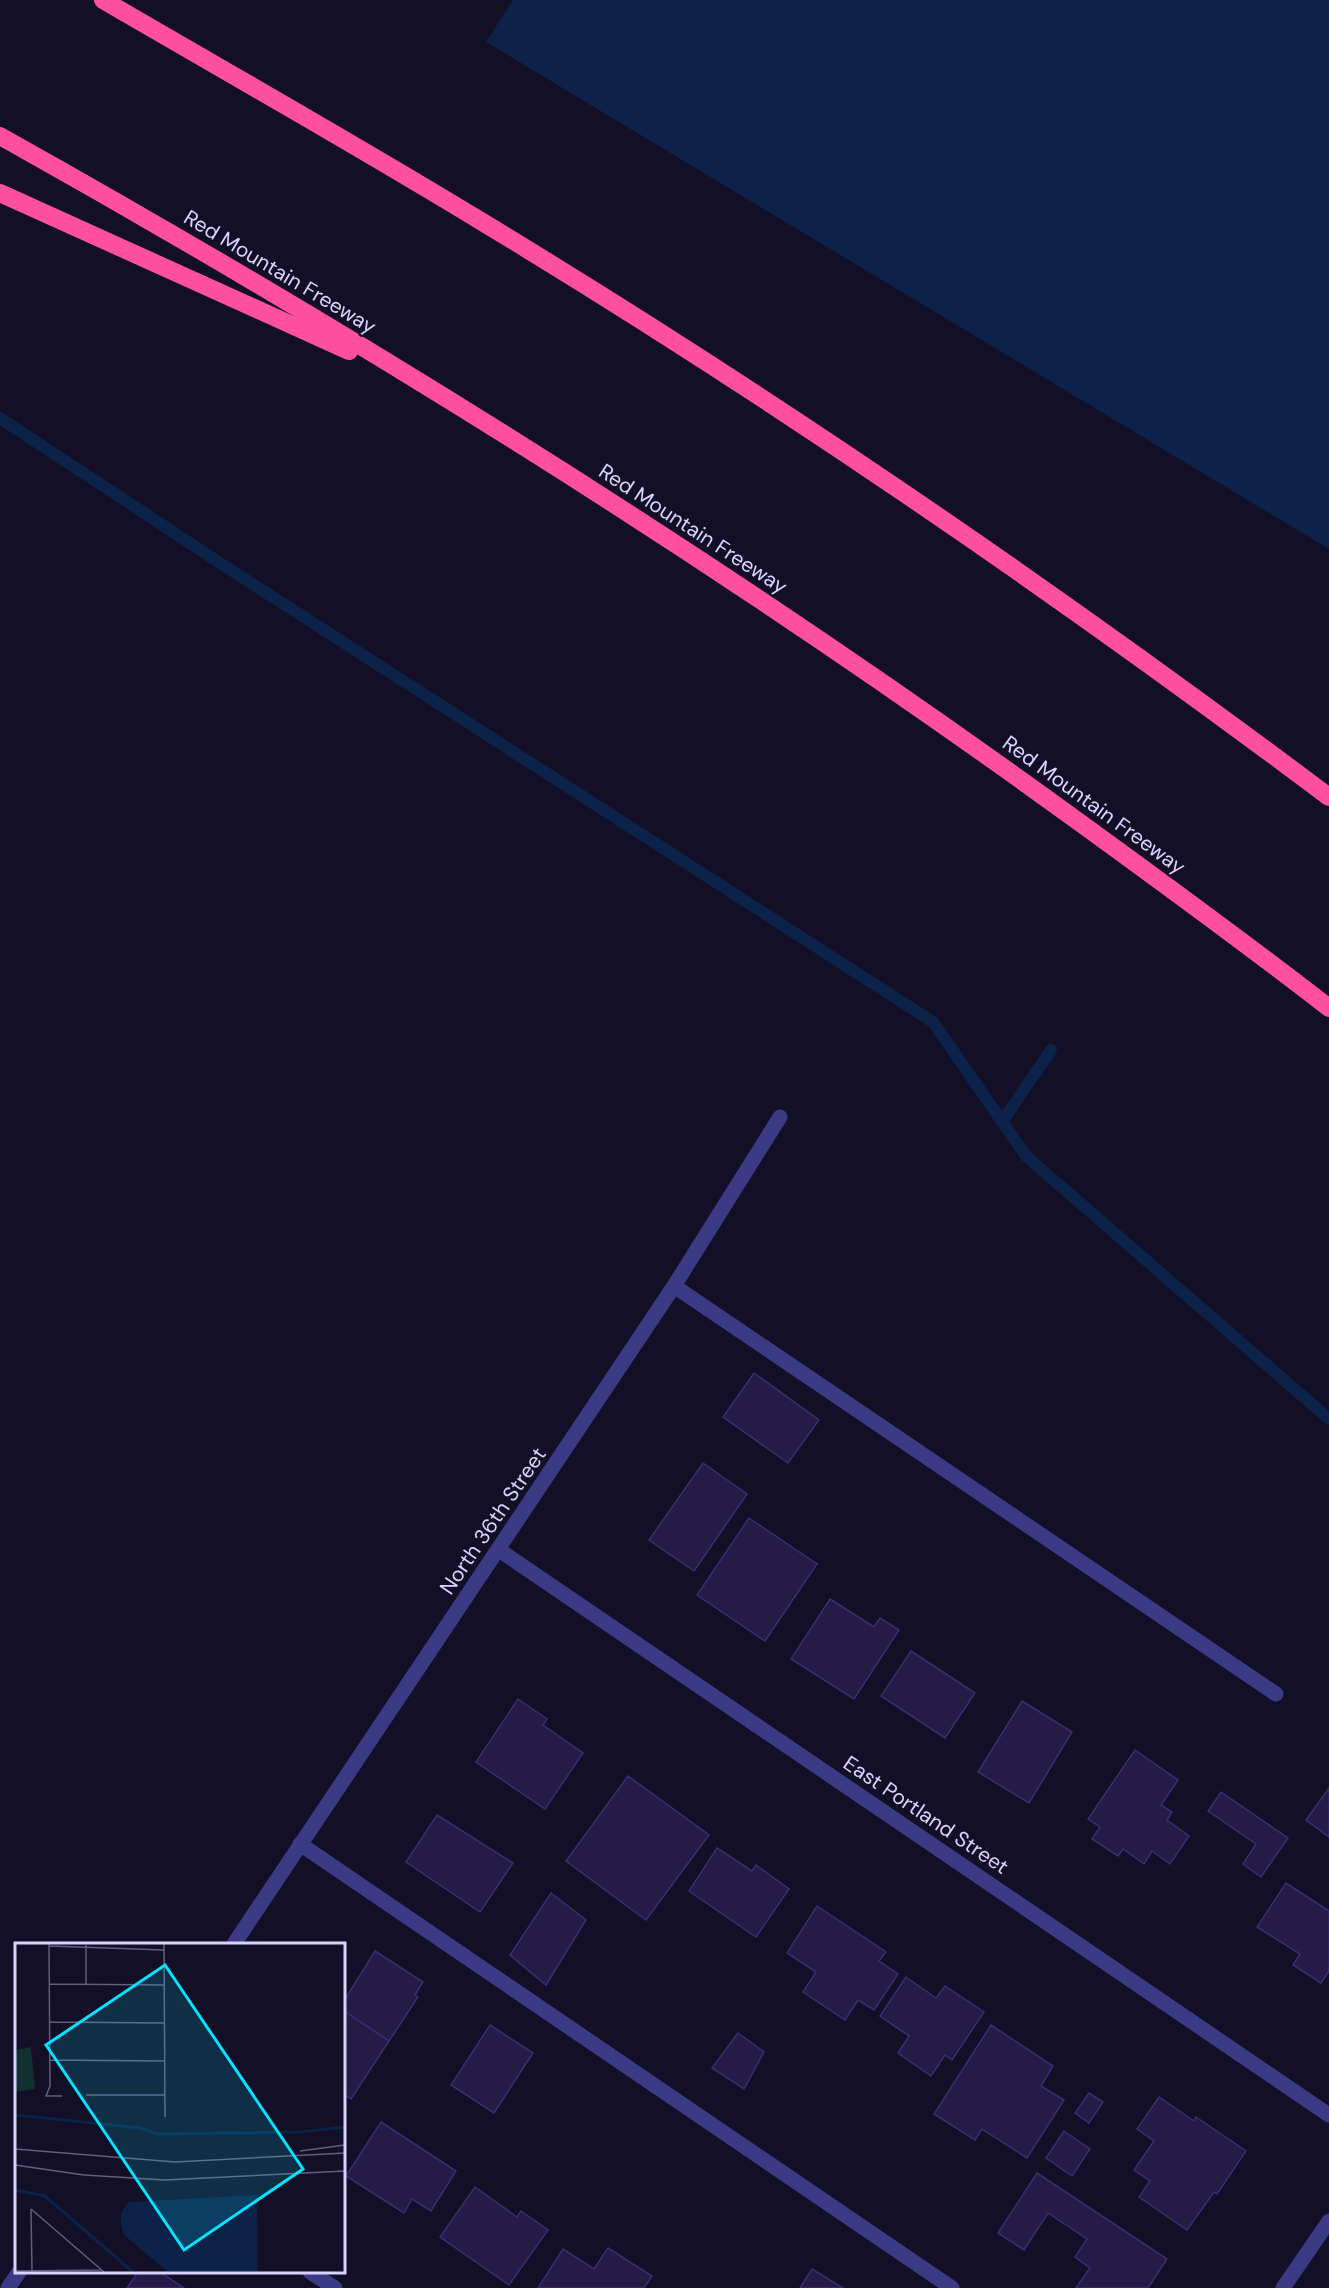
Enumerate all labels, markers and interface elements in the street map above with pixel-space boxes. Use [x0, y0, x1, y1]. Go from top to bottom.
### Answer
street label: Red Mountain Freeway [179, 203, 382, 341]
street label: Red Mountain Freeway [593, 457, 793, 601]
street label: Red Mountain Freeway [997, 729, 1191, 881]
street label: North 36th Street [433, 1442, 553, 1600]
street label: East Portland Street [838, 1749, 1014, 1881]
inset map [15, 1943, 345, 2273]

